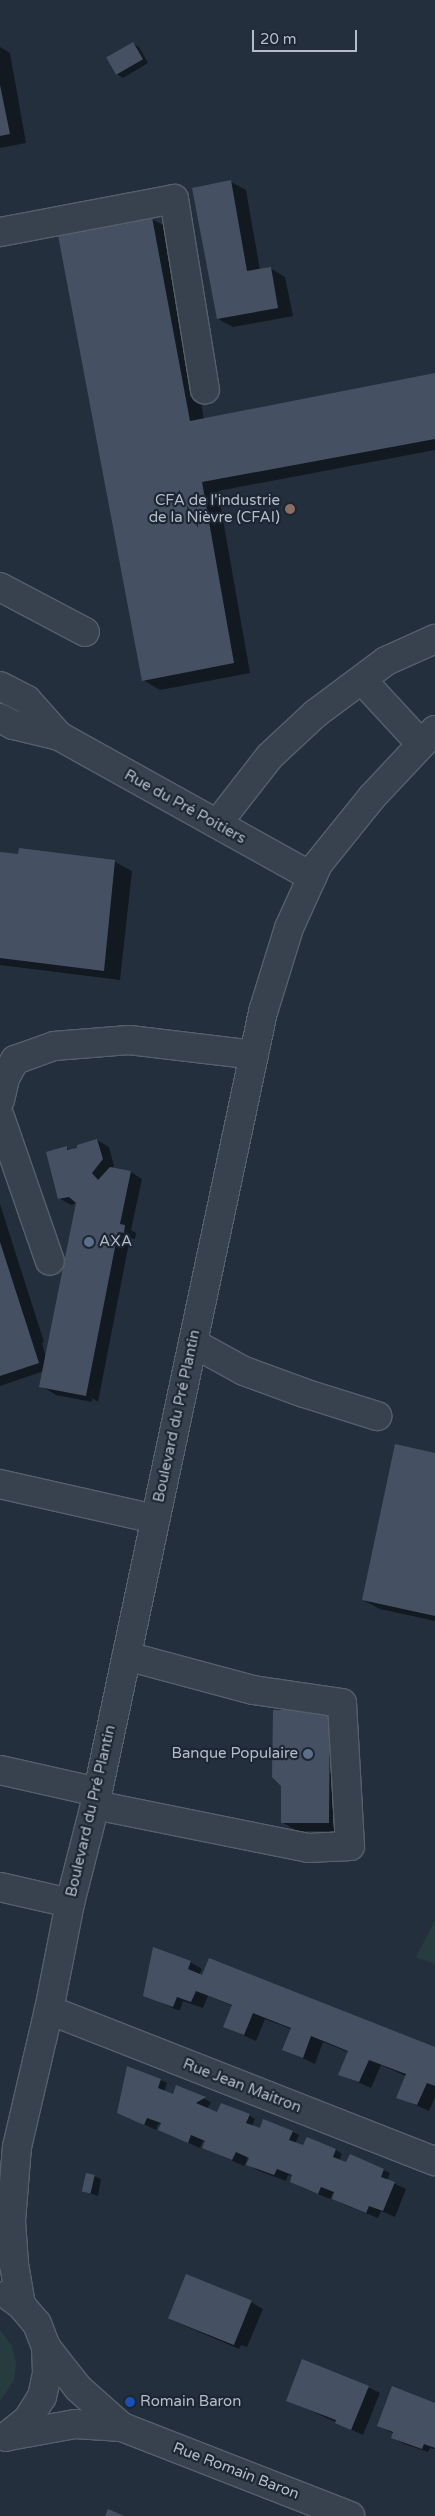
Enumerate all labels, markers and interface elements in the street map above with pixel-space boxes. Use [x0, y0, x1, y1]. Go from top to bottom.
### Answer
scale bar [255, 20, 360, 52]
text: 20 m [260, 30, 297, 48]
place label: CFA de l'industrie de la Nièvre (CFAI) [149, 491, 280, 526]
marker: CFA de l'industrie de la Nièvre (CFAI) [284, 503, 296, 515]
street label: Rue du Pré Poitiers [121, 766, 249, 848]
place label: AXA [99, 1233, 132, 1251]
marker: AXA [83, 1236, 95, 1248]
street label: Boulevard du Pré Plantin [150, 1328, 204, 1504]
street label: Boulevard du Pré Plantin [62, 1723, 120, 1899]
place label: Banque Populaire [172, 1745, 298, 1763]
marker: Banque Populaire [302, 1748, 314, 1760]
street label: Rue Jean Maitron [180, 2055, 304, 2117]
place label: Romain Baron [140, 2393, 241, 2411]
marker: Romain Baron [124, 2396, 136, 2408]
street label: Rue Romain Baron [170, 2439, 302, 2503]

